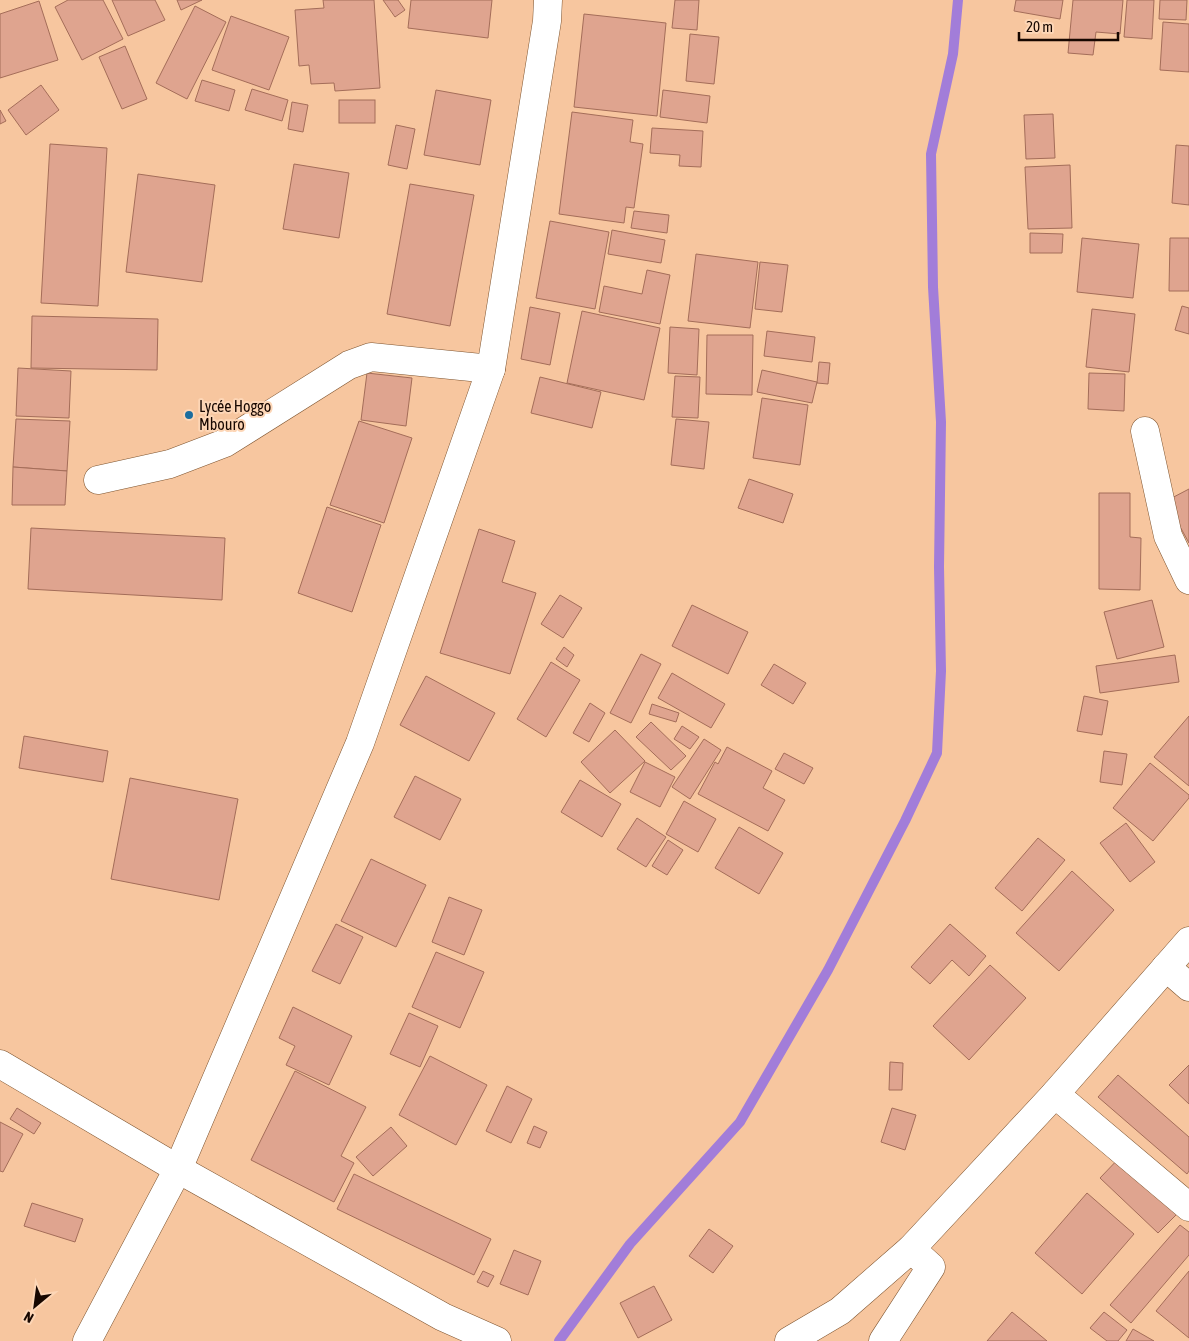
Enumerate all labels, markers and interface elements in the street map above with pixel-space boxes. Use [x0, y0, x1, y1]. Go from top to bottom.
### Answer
scale bar [1019, 10, 1118, 42]
text: 20 m [1026, 18, 1053, 35]
place label: Lycée Hoggo Mbouro [199, 397, 271, 433]
marker: Lycée Hoggo Mbouro [183, 409, 195, 421]
north arrow [10, 1281, 60, 1331]
text: N [21, 1308, 36, 1326]

